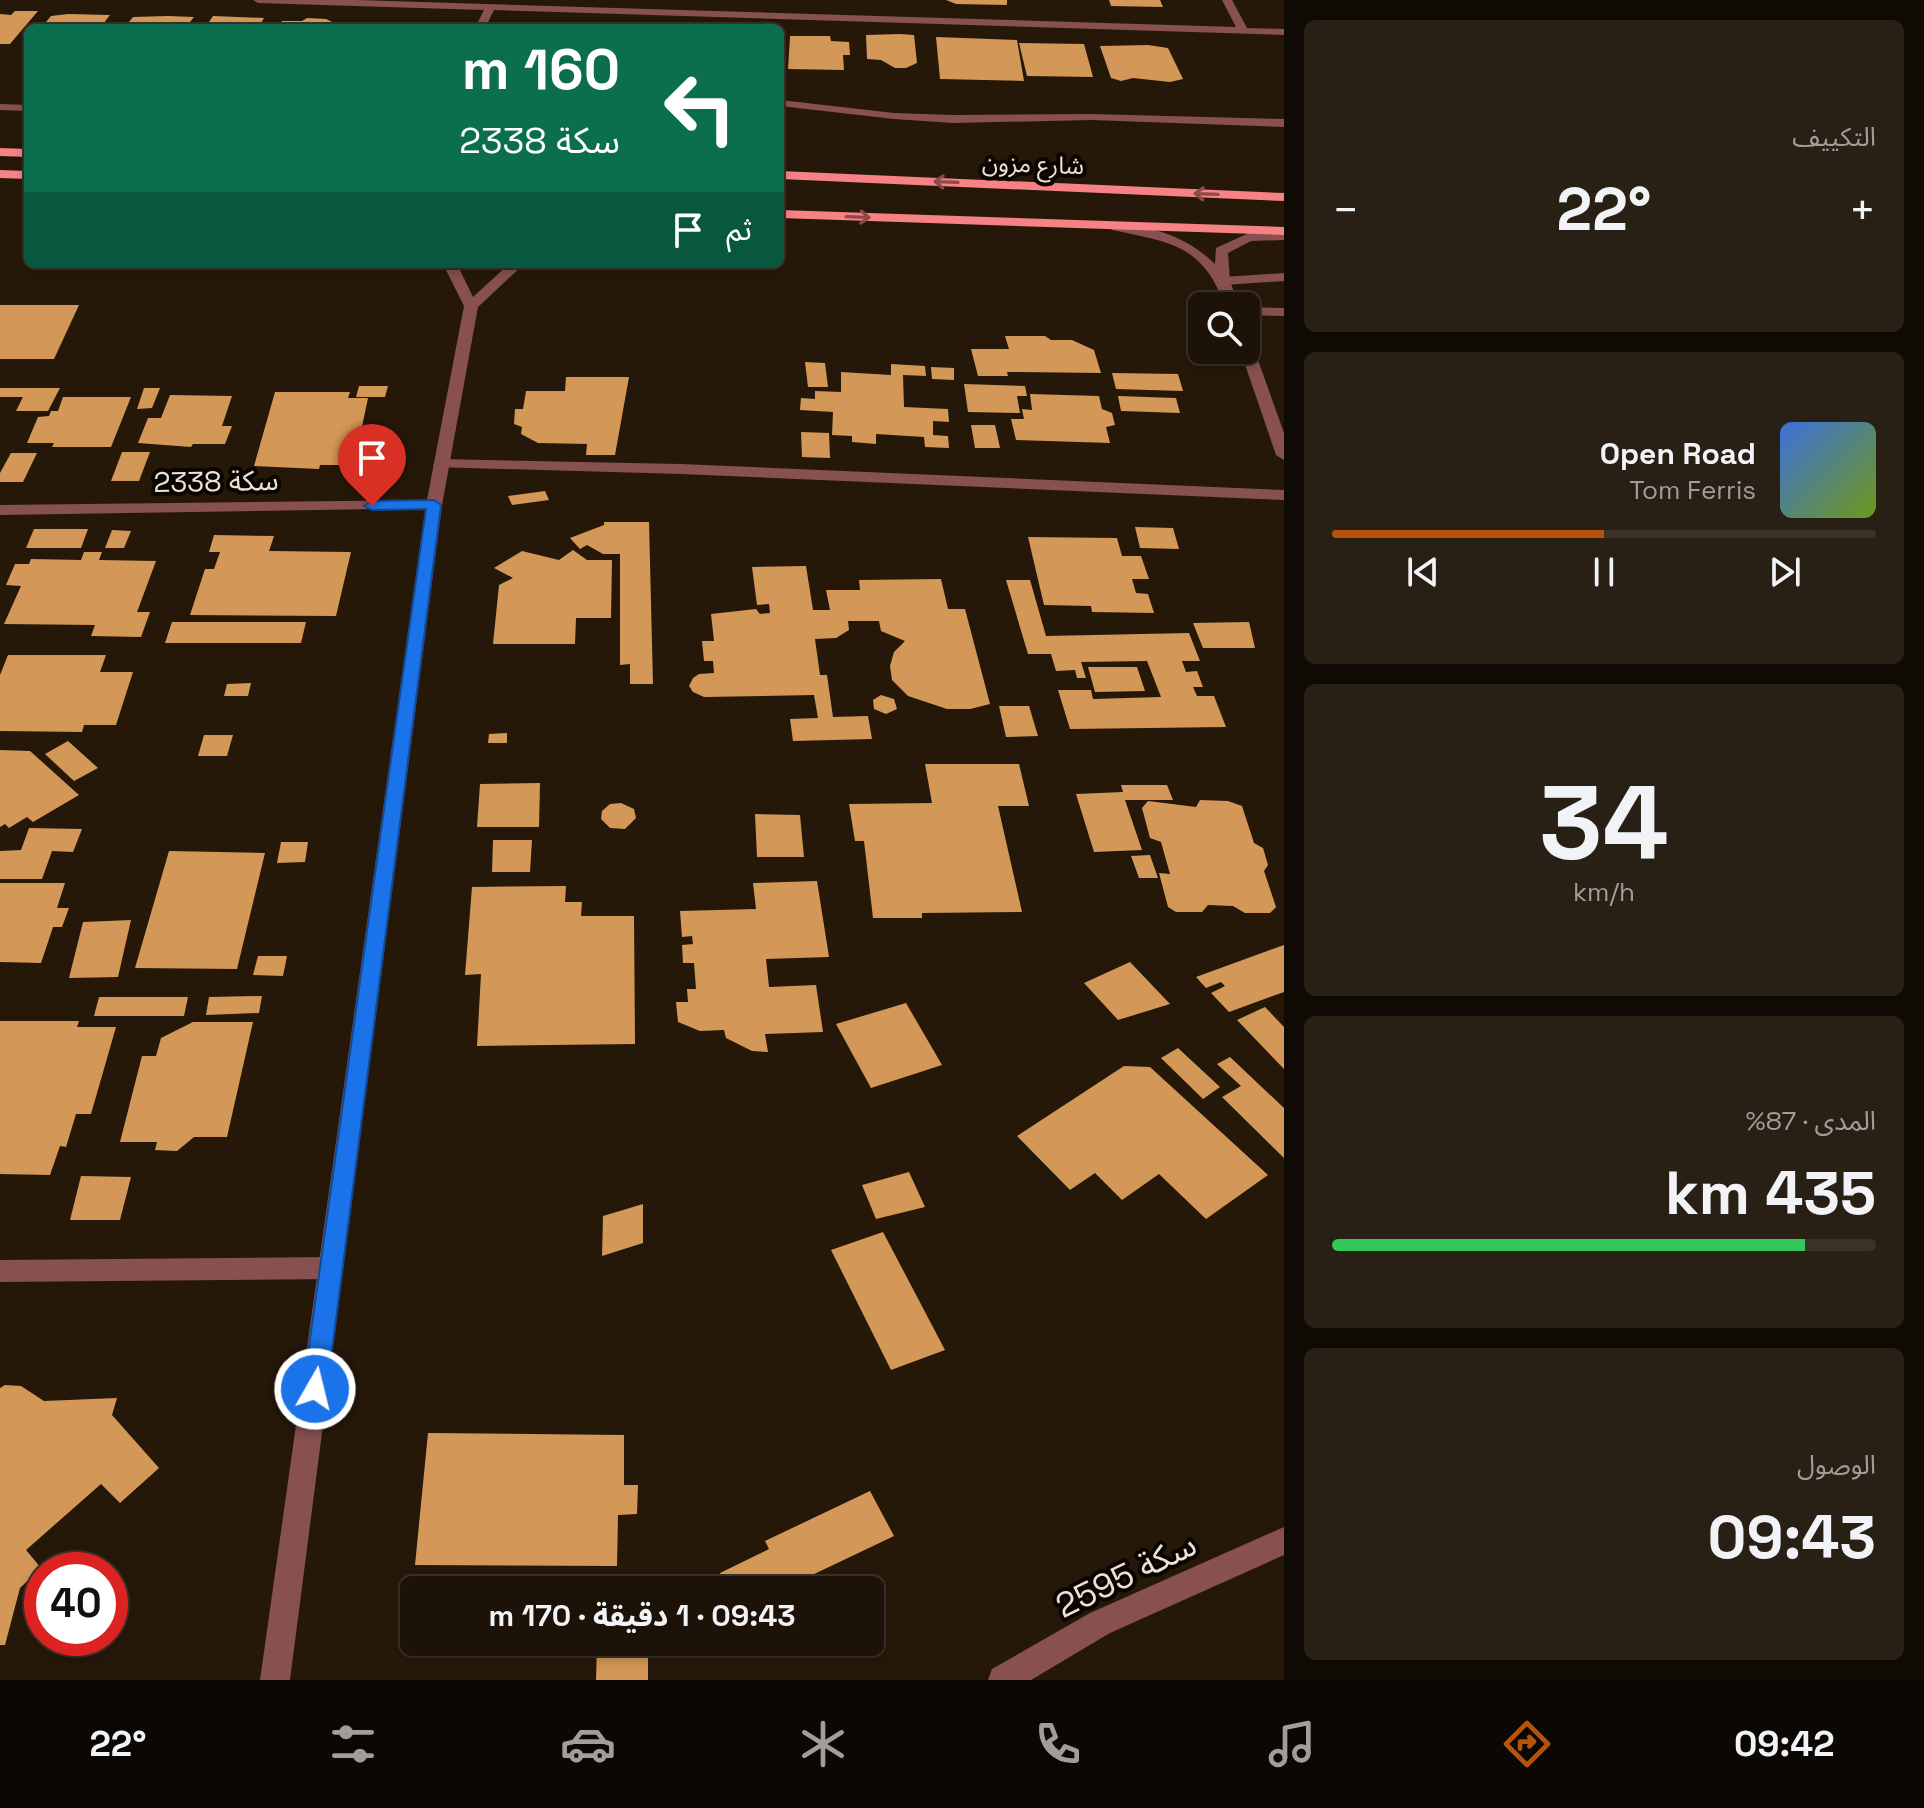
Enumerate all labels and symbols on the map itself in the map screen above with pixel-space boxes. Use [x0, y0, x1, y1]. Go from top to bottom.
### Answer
street label: شارع مزون [981, 147, 1085, 183]
one-way arrow [933, 175, 960, 190]
one-way arrow [1193, 186, 1220, 201]
one-way arrow [844, 209, 871, 224]
pin [338, 424, 406, 506]
street label: سكة 2338 [153, 462, 279, 500]
position arrow [273, 1347, 357, 1431]
street label: سكة 2595 [1049, 1523, 1203, 1627]
speed limit sign: 40 [24, 1552, 128, 1656]

